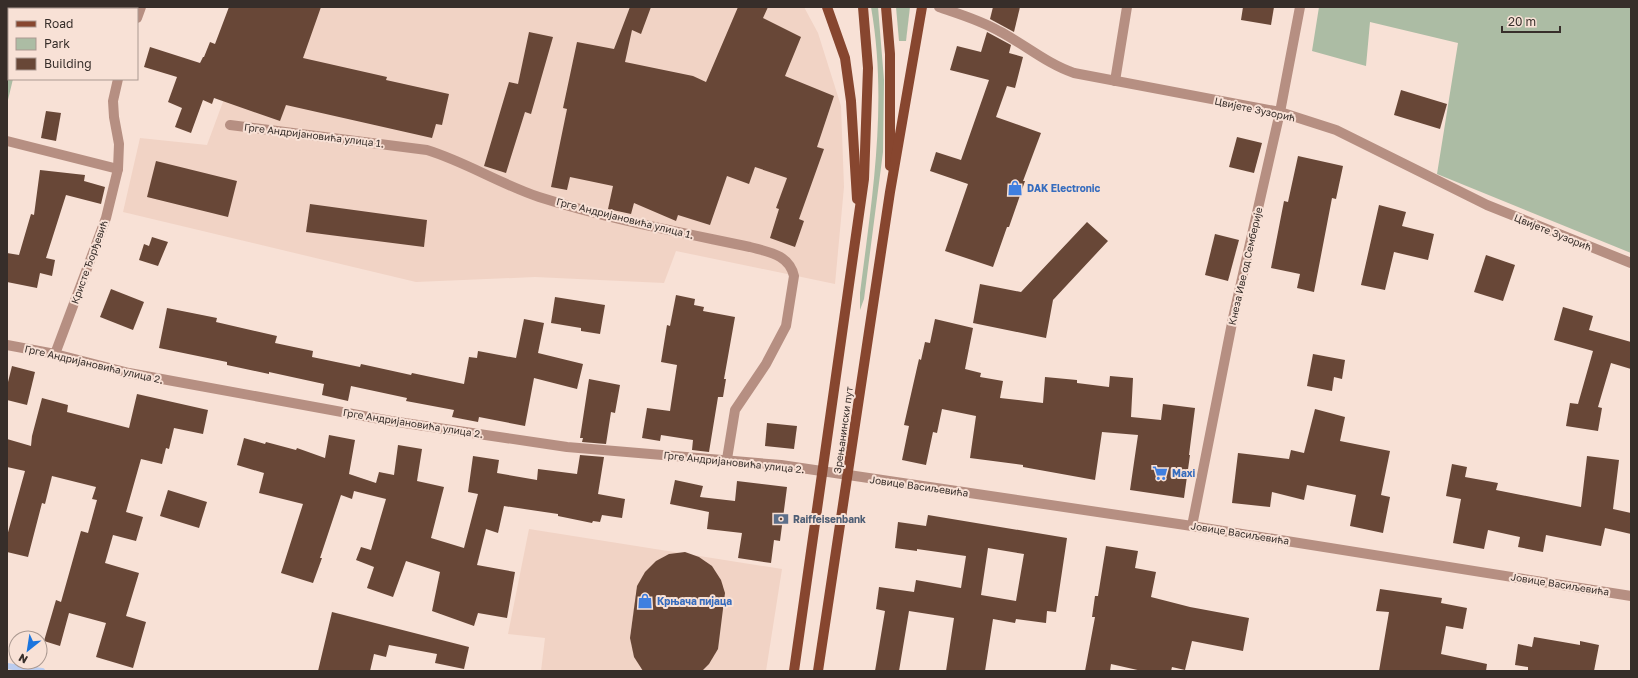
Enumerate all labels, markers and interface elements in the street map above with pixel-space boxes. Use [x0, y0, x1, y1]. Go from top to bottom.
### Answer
legend [8, 8, 138, 80]
scale bar [1502, 8, 1560, 34]
text: 20 m [1508, 14, 1536, 29]
text: Road [44, 16, 73, 31]
text: Park [44, 36, 70, 51]
text: Building [44, 56, 92, 71]
street label: Цвијете Зузорић [1214, 95, 1296, 123]
street label: Грге Андријановића улица 1. [243, 120, 385, 150]
shop icon: DAK Electronic [1006, 179, 1024, 197]
place label: DAK Electronic [1027, 182, 1101, 194]
street label: Грге Андријановића улица 1. [555, 195, 695, 241]
street label: Кнеза Иве од Семберије [1226, 206, 1264, 326]
street label: Цвијете Зузорић [1513, 211, 1593, 253]
street label: Кристе Ђорђевић [68, 219, 110, 305]
street label: Грге Андријановића улица 2. [24, 342, 164, 386]
street label: Зрењанински пут [831, 386, 855, 474]
street label: Грге Андријановића улица 2. [342, 406, 484, 440]
street label: Грге Андријановића улица 2. [663, 449, 805, 475]
supermarket icon: Maxi [1151, 464, 1169, 482]
place label: Maxi [1172, 467, 1196, 479]
street label: Јовице Васиљевића [869, 473, 969, 499]
bank icon: Raiffeisenbank [772, 510, 790, 528]
place label: Raiffeisenbank [793, 513, 866, 525]
street label: Јовице Васиљевића [1190, 519, 1290, 547]
street label: Јовице Васиљевића [1510, 570, 1610, 598]
shop icon: Крњача пијаца [636, 592, 654, 610]
place label: Крњача пијаца [657, 595, 732, 607]
north arrow [8, 630, 48, 670]
text: N [16, 651, 30, 667]

